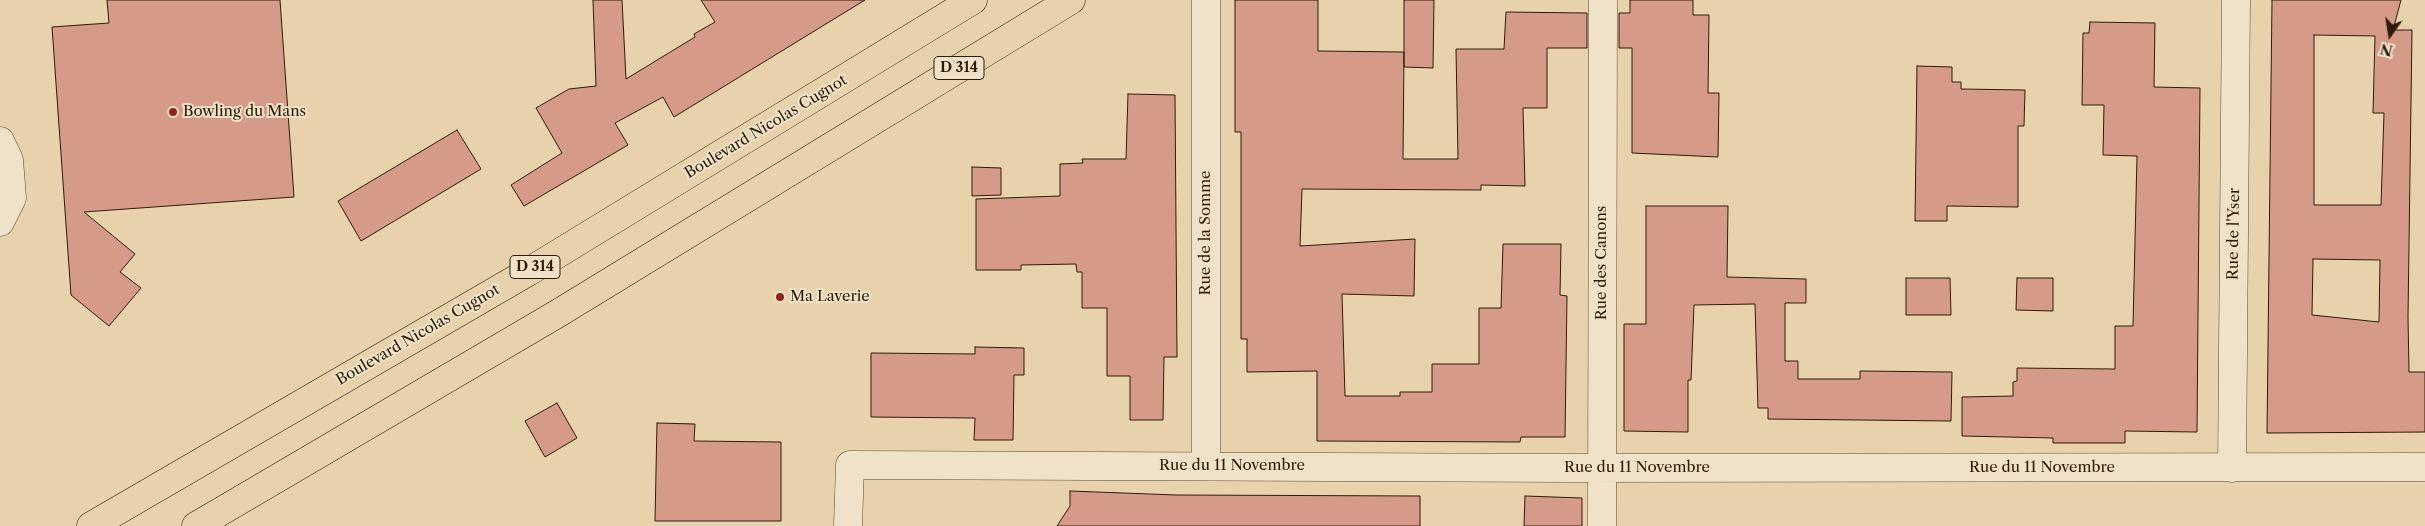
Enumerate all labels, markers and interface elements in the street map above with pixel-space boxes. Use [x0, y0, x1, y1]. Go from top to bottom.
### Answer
north arrow [2365, 10, 2415, 60]
text: N [2379, 39, 2395, 60]
road number: D 314 [934, 56, 984, 80]
street label: Boulevard Nicolas Cugnot [682, 71, 850, 183]
place label: Bowling du Mans [183, 103, 306, 121]
marker: Bowling du Mans [167, 106, 179, 118]
street label: Rue de la Somme [1197, 170, 1215, 296]
street label: Rue de l'Yser [2224, 188, 2244, 280]
street label: Rue des Canons [1593, 206, 1611, 320]
road number: D 314 [510, 256, 560, 278]
street label: Boulevard Nicolas Cugnot [333, 281, 503, 389]
place label: Ma Laverie [790, 288, 870, 306]
marker: Ma Laverie [774, 291, 786, 303]
street label: Rue du 11 Novembre [1159, 457, 1305, 475]
street label: Rue du 11 Novembre [1564, 459, 1710, 477]
street label: Rue du 11 Novembre [1969, 459, 2115, 477]

